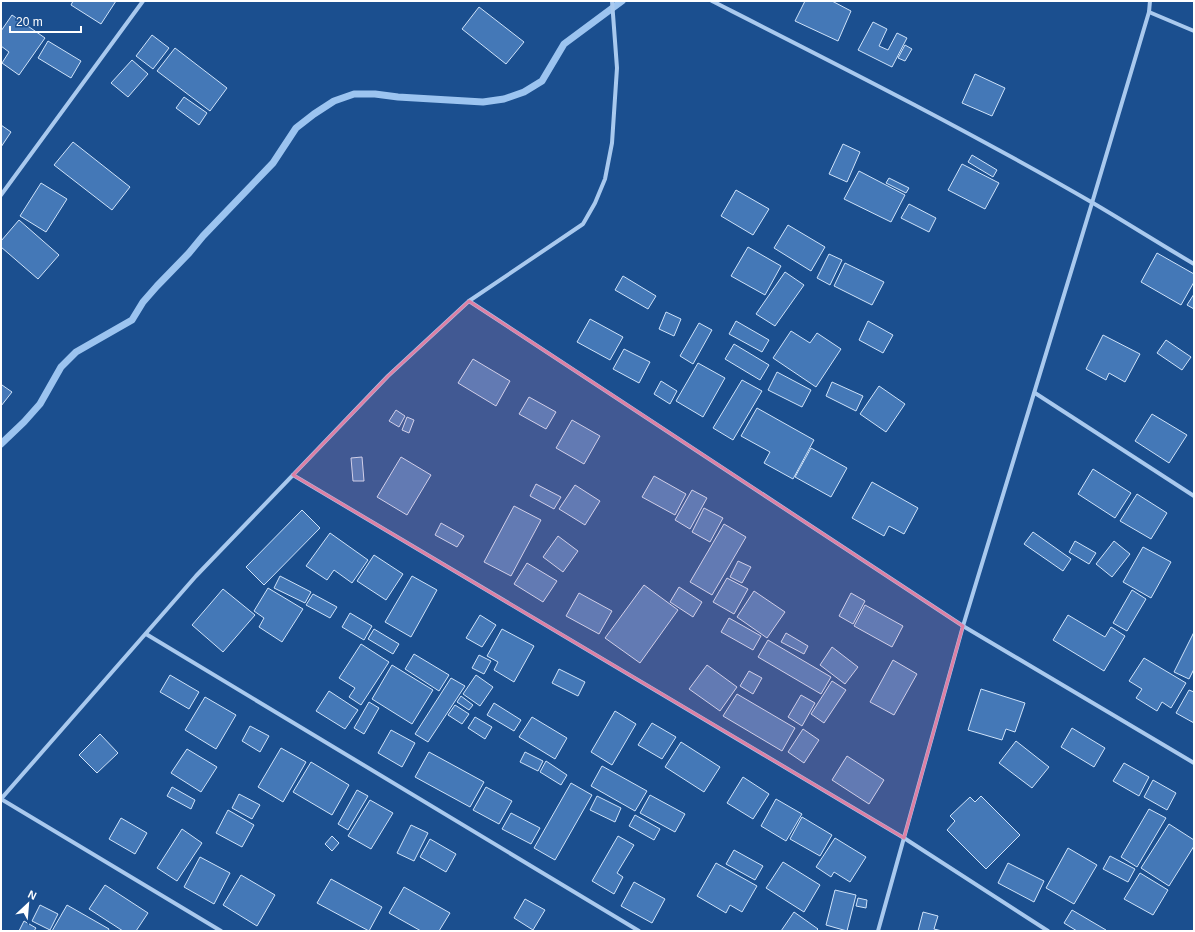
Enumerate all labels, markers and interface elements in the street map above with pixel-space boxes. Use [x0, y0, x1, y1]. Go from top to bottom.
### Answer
scale bar [10, 8, 81, 34]
text: 20 m [16, 15, 43, 29]
north arrow [8, 884, 48, 924]
text: N [26, 888, 39, 902]

